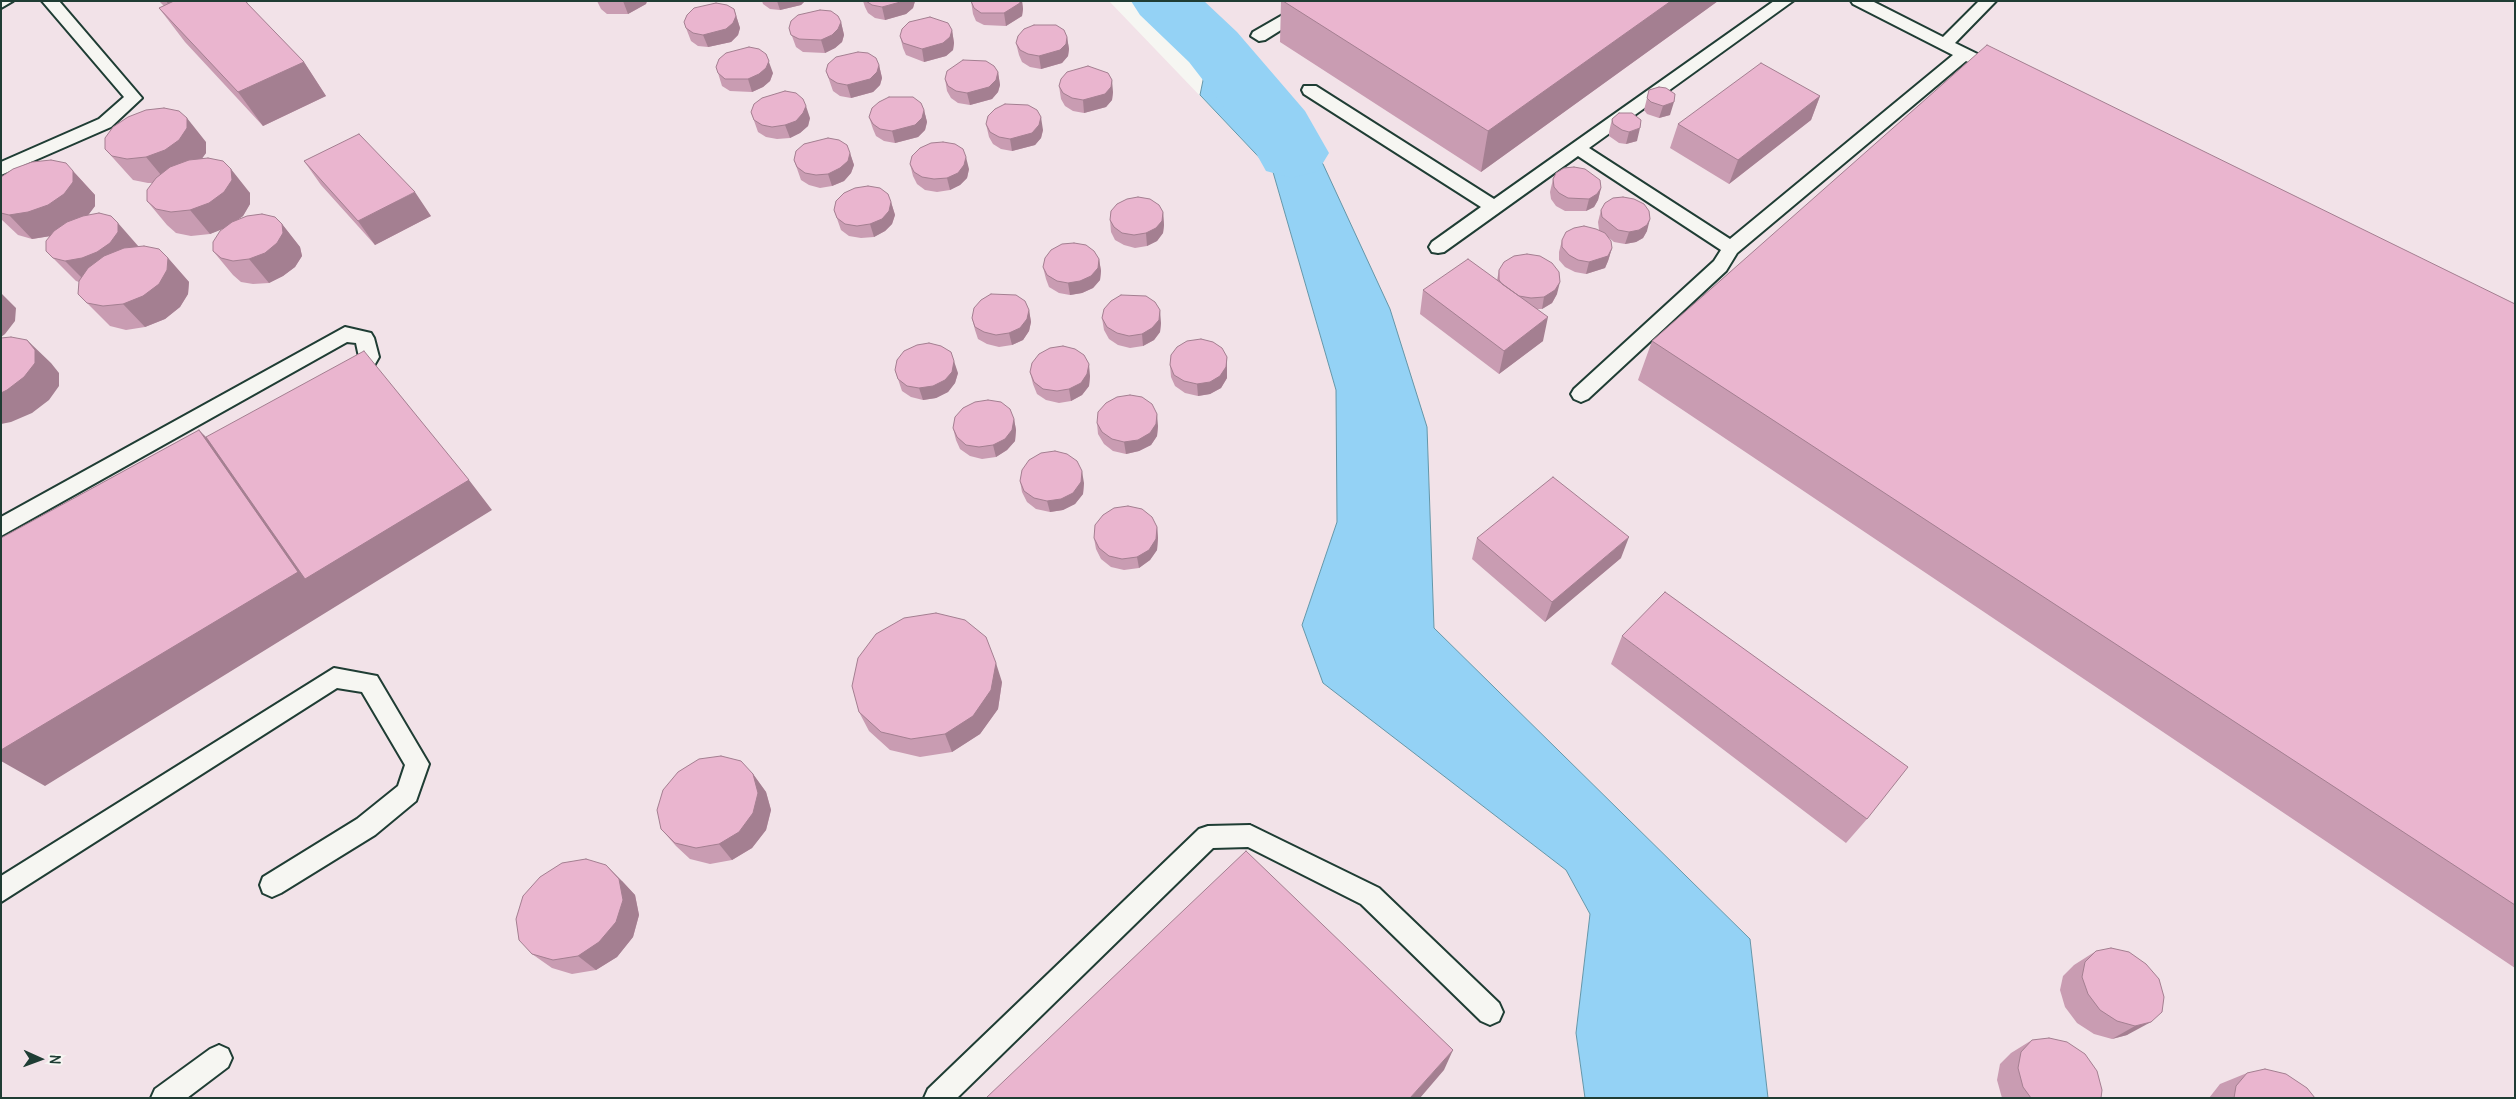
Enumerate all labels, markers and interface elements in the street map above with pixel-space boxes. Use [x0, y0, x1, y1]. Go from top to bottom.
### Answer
north arrow [15, 1034, 65, 1084]
text: N [46, 1054, 64, 1065]

